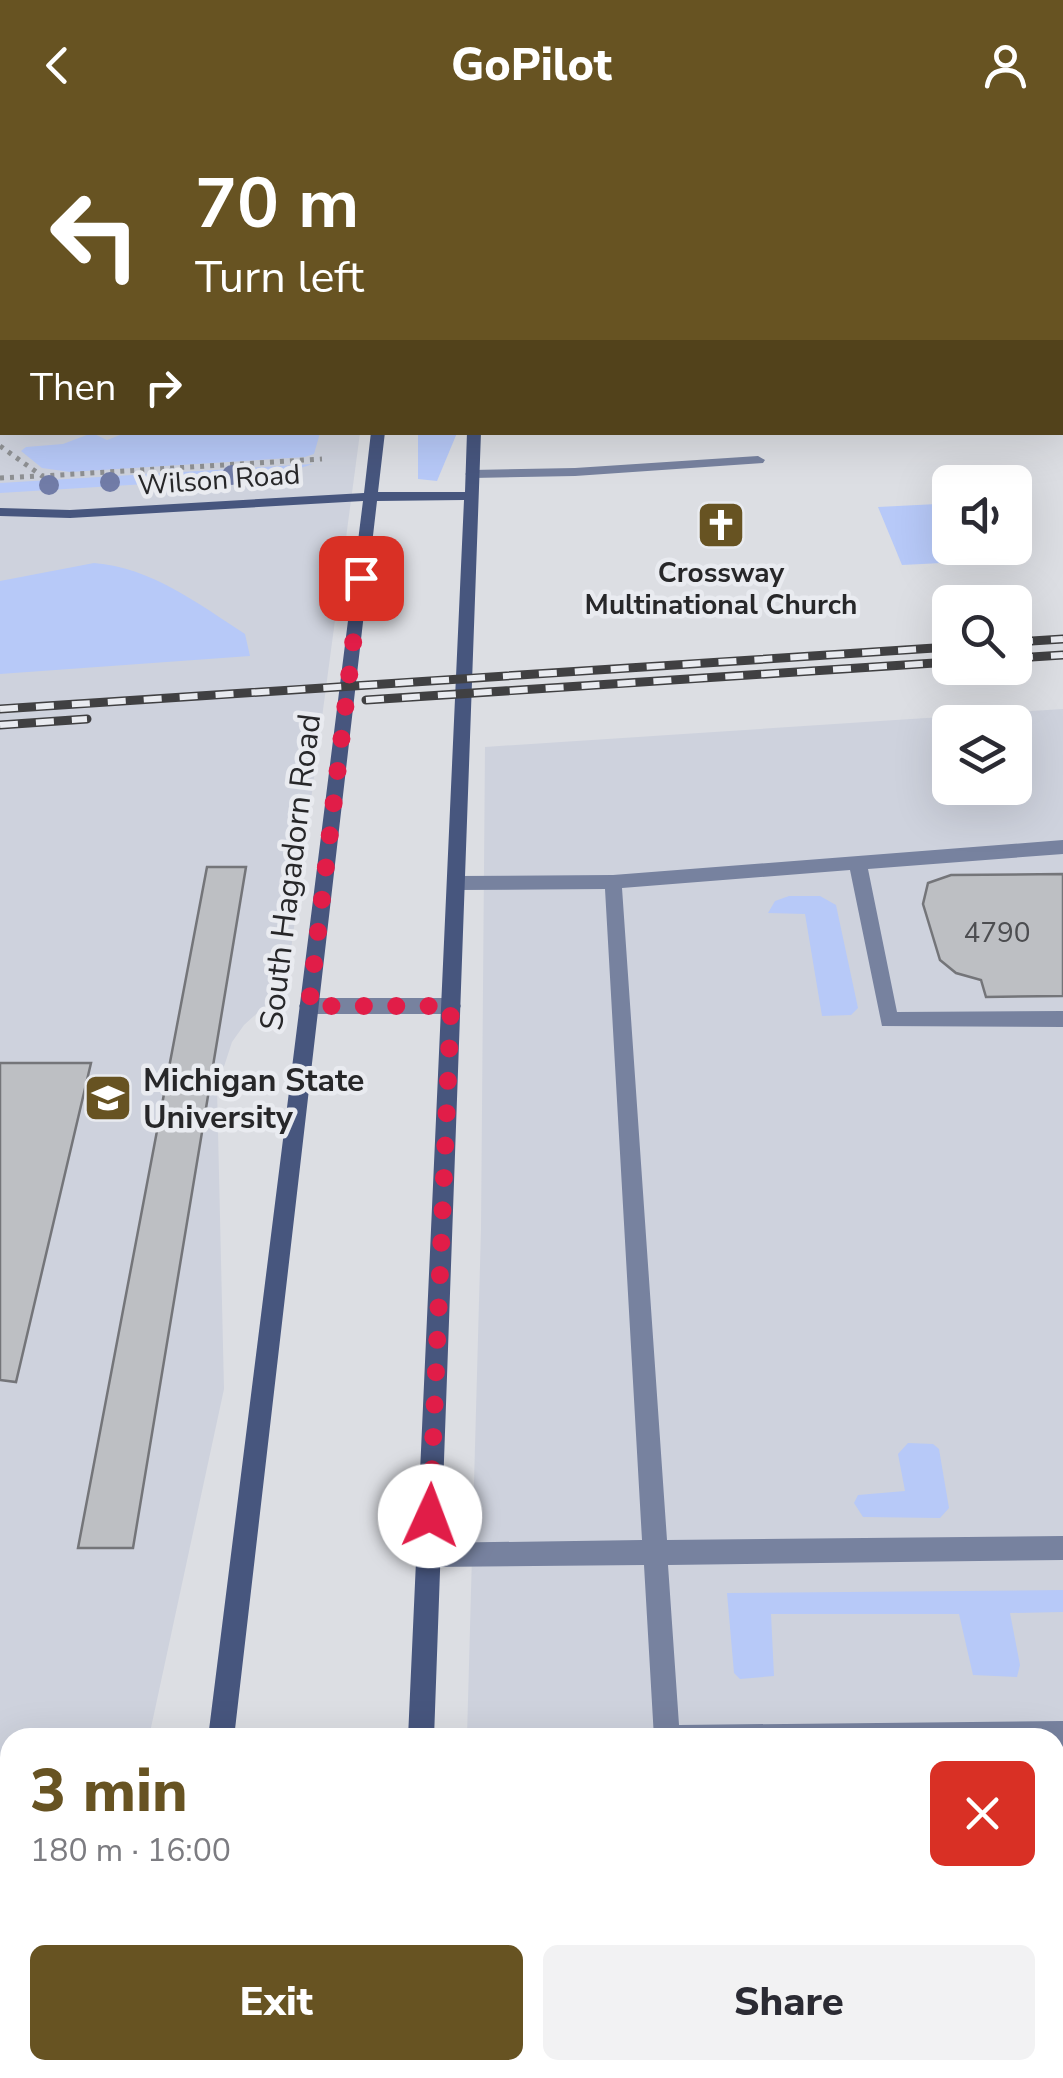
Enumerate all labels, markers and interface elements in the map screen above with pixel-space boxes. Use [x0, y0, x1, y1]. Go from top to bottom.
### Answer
text: GoPilot [451, 35, 612, 96]
icon: back [30, 38, 85, 93]
icon: person [978, 38, 1033, 93]
text: 70 m [195, 156, 359, 252]
icon: left [30, 170, 160, 300]
text: Turn left [195, 247, 364, 308]
icon: right [136, 360, 191, 415]
text: Then [30, 362, 116, 413]
street label: Wilson Road [137, 455, 302, 505]
map controls [932, 465, 1032, 805]
button: sound [932, 465, 1032, 565]
church icon: Crossway Multinational Church [695, 499, 747, 551]
pin [319, 536, 404, 621]
icon: arrive [334, 551, 389, 606]
place label: Crossway Multinational Church [585, 554, 857, 624]
button: search [932, 585, 1032, 685]
button: layers [932, 705, 1032, 805]
street label: South Hagadorn Road [250, 711, 331, 1033]
house number: 4790 [963, 914, 1031, 952]
place label: Michigan State University [143, 1059, 364, 1139]
school or university icon: Michigan State University [82, 1072, 134, 1124]
position arrow [378, 1464, 482, 1568]
text: 3 min [30, 1750, 188, 1832]
button: close [930, 1761, 1035, 1866]
text: 180 m · 16:00 [30, 1829, 231, 1872]
button: Exit [30, 1945, 523, 2060]
button: Share [543, 1945, 1035, 2060]

